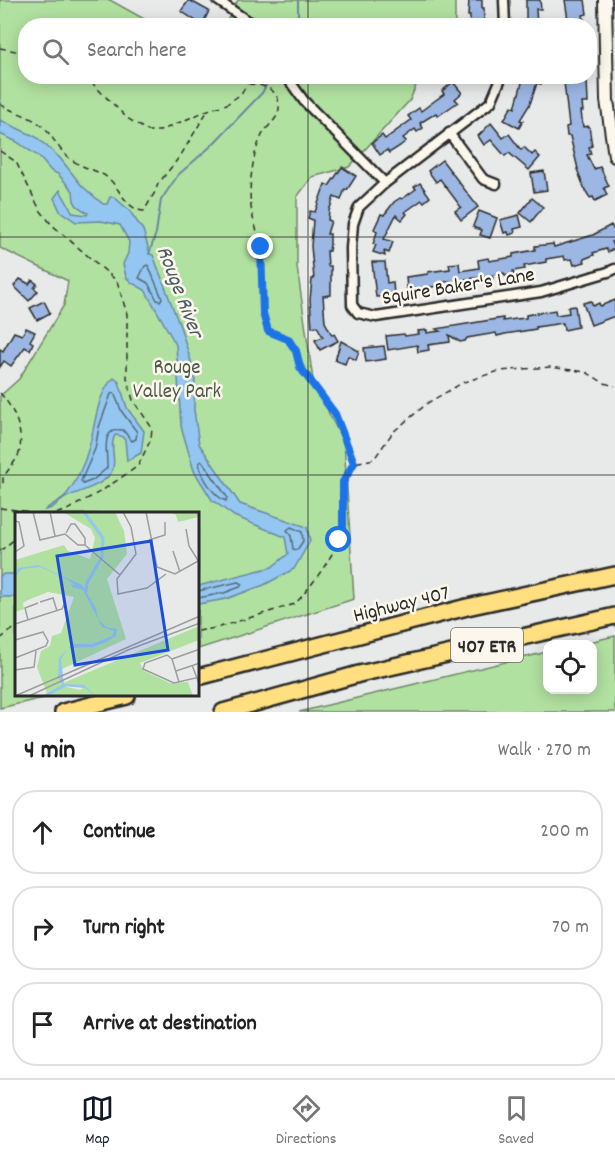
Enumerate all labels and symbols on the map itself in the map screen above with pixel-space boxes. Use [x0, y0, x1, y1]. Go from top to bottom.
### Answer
route end [247, 233, 273, 259]
water label: Rouge River [147, 242, 211, 345]
street label: Squire Baker's Lane [380, 261, 537, 315]
park label: Rouge Valley Park [133, 354, 221, 408]
inset map [15, 512, 200, 697]
route start [325, 526, 351, 552]
street label: Highway 407 [350, 579, 453, 632]
road number: 407 ETR [451, 628, 523, 662]

